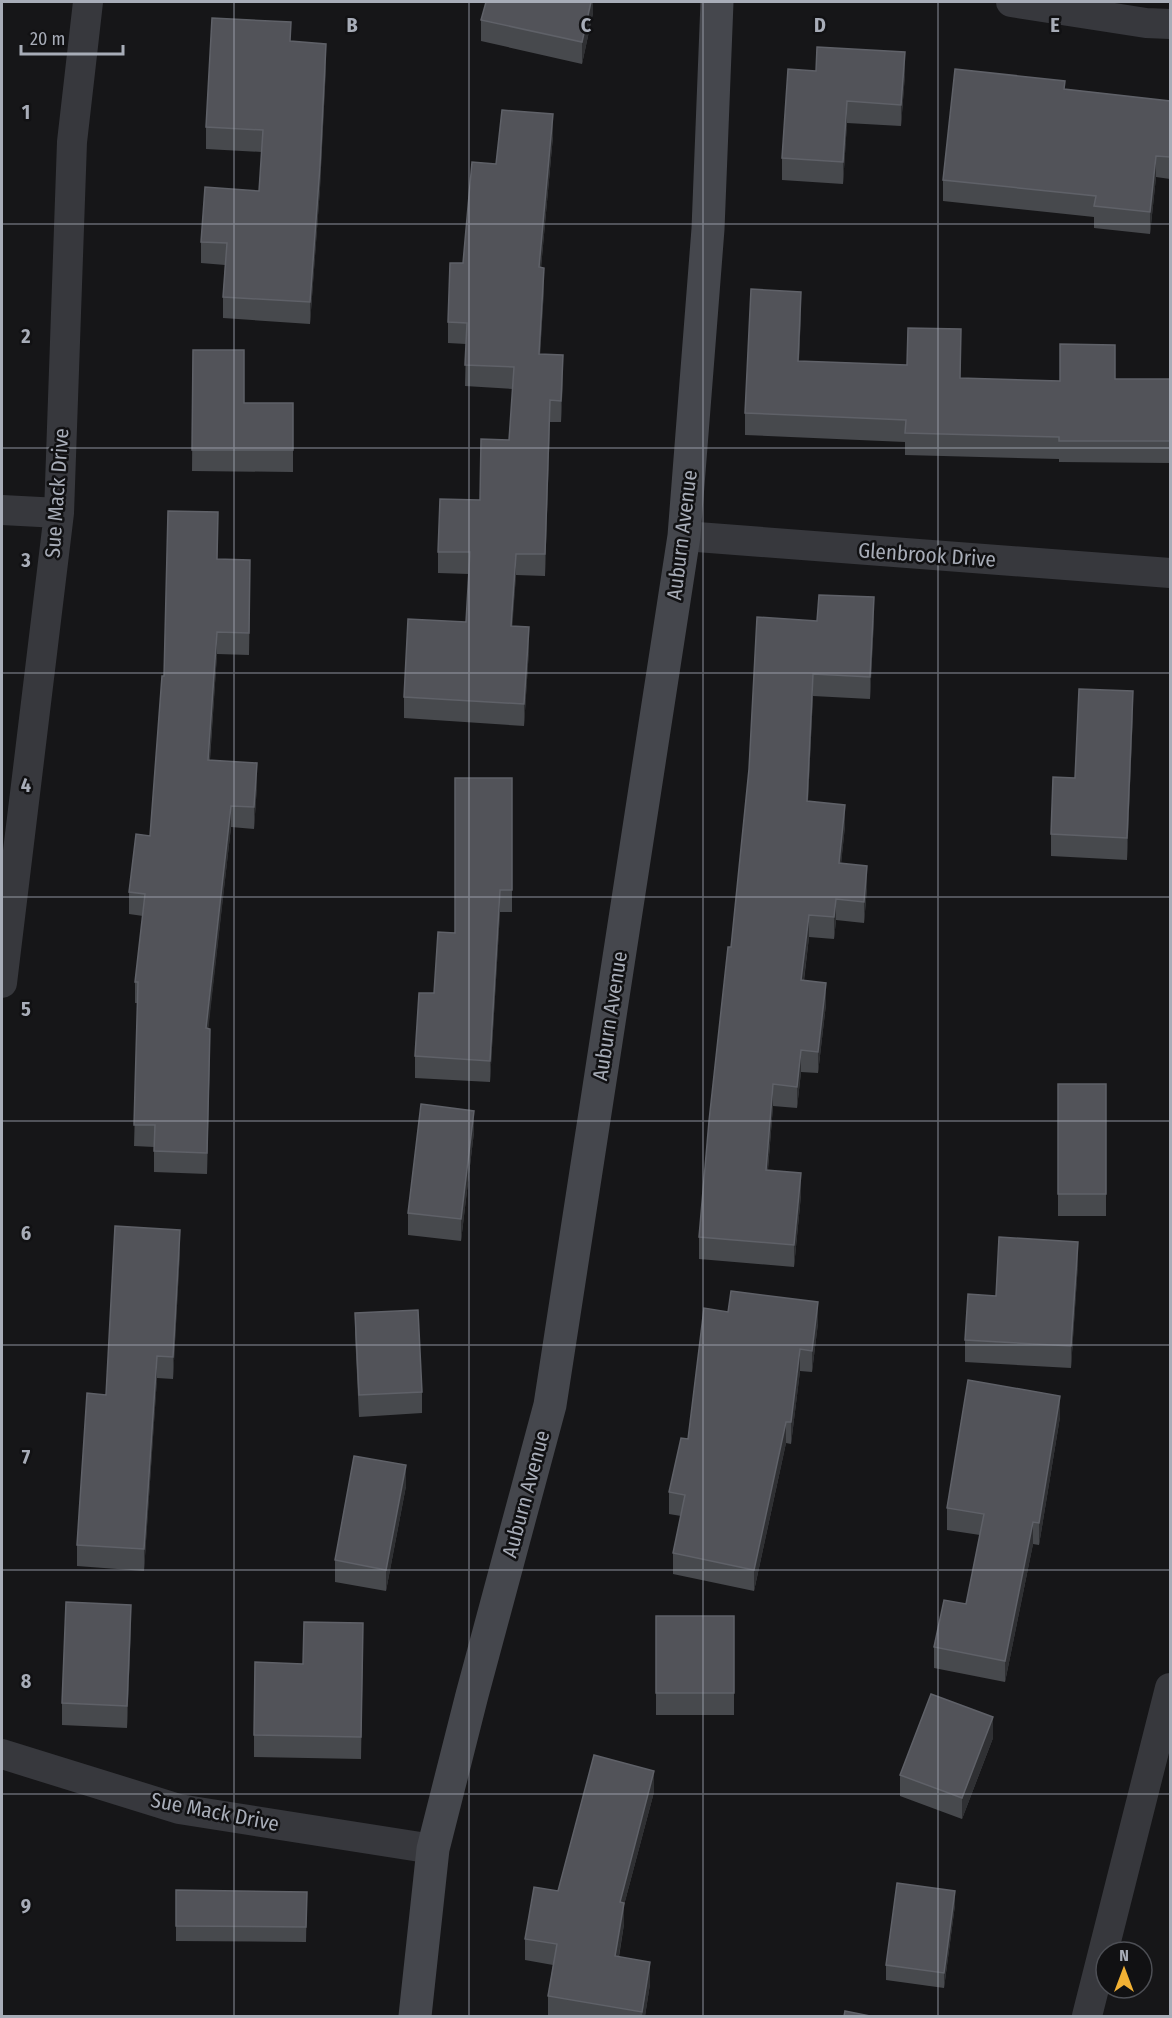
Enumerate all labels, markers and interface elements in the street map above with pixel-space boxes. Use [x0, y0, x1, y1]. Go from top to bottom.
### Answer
text: B [346, 13, 358, 37]
text: C [581, 13, 592, 37]
text: D [814, 13, 826, 37]
text: E [1050, 13, 1060, 37]
scale bar [21, 18, 123, 56]
text: 20 m [30, 28, 65, 50]
text: 1 [22, 100, 30, 124]
text: 2 [20, 324, 31, 348]
street label: Sue Mack Drive [39, 427, 75, 559]
street label: Auburn Avenue [661, 469, 703, 601]
street label: Glenbrook Drive [857, 537, 997, 573]
text: 3 [20, 548, 31, 572]
text: 4 [21, 773, 31, 797]
street label: Auburn Avenue [587, 949, 633, 1083]
text: 5 [21, 997, 31, 1021]
text: 6 [21, 1221, 31, 1245]
street label: Auburn Avenue [497, 1428, 555, 1560]
text: 7 [22, 1445, 31, 1469]
text: 8 [21, 1669, 32, 1693]
street label: Sue Mack Drive [149, 1787, 281, 1837]
text: 9 [21, 1894, 31, 1918]
north arrow [1094, 1940, 1154, 2000]
text: N [1119, 1946, 1129, 1965]

